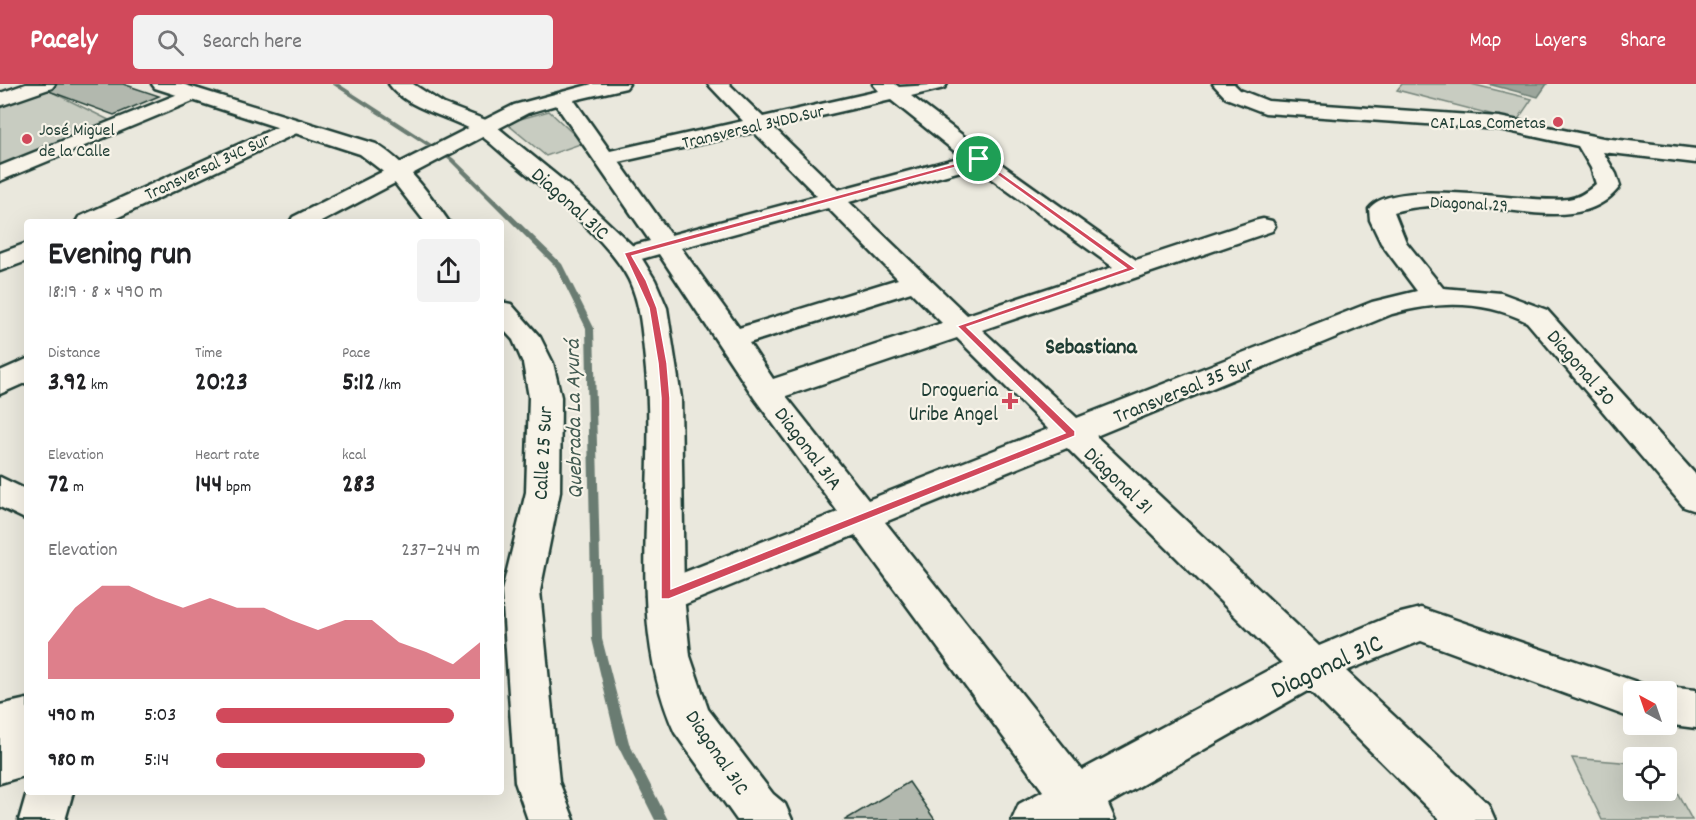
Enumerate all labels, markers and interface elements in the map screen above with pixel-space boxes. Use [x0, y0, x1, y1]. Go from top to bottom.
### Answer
search box [133, 15, 553, 69]
text: Pacely [30, 22, 97, 62]
icon: search [154, 26, 187, 59]
text: Search here [202, 27, 302, 58]
text: Map [1470, 27, 1501, 57]
text: Layers [1534, 27, 1587, 57]
text: Share [1620, 27, 1666, 57]
street label: Transversal 34DD Sur [680, 100, 827, 157]
place label: CAI Las Cometas [1430, 112, 1546, 137]
marker: CAI Las Cometas [1551, 115, 1565, 129]
place label: José Miguel de la Calle [39, 119, 115, 165]
street label: Transversal 34C Sur [141, 128, 275, 208]
marker: José Miguel de la Calle [20, 132, 34, 146]
pin [953, 133, 1004, 184]
icon: arrive [962, 142, 995, 175]
street label: Diagonal 31C [523, 162, 615, 249]
street label: Diagonal 29 [1429, 191, 1509, 220]
text: Evening run [48, 233, 192, 280]
button: share [417, 239, 480, 302]
text: 18:19 · 8 × 490 m [48, 279, 163, 307]
street label: Diagonal 30 [1538, 324, 1622, 414]
district label: Sebastiana [1045, 333, 1137, 364]
water label: Quebrada La Ayurá [559, 337, 592, 499]
text: Distance [48, 342, 100, 365]
text: Time [195, 342, 222, 365]
text: Pace [342, 342, 370, 365]
street label: Transversal 35 Sur [1110, 350, 1259, 434]
text: 3.92 [48, 365, 87, 402]
text: 20:23 [195, 365, 248, 402]
text: 5:12 [342, 365, 375, 402]
text: km [87, 374, 108, 397]
text: /km [375, 374, 401, 397]
place label: Drogueria Uribe Angel [908, 377, 999, 431]
marker: Drogueria Uribe Angel [1003, 394, 1017, 408]
street label: Diagonal 31A [765, 402, 848, 498]
street label: Calle 25 Sur [528, 405, 562, 501]
street label: Diagonal 31 [1075, 441, 1158, 523]
text: Elevation [48, 444, 104, 467]
text: Heart rate [195, 444, 260, 467]
text: kcal [342, 444, 366, 467]
text: 72 [48, 467, 69, 504]
text: 144 [195, 467, 222, 504]
text: 283 [342, 467, 375, 504]
text: m [69, 476, 84, 499]
text: bpm [222, 476, 251, 499]
text: Elevation [48, 537, 118, 565]
text: 237–244 m [401, 537, 480, 565]
street label: Diagonal 31C [1265, 626, 1390, 710]
north arrow [1623, 681, 1677, 735]
map controls [1623, 681, 1677, 801]
text: 490 m [48, 702, 95, 730]
text: 5:03 [144, 702, 176, 730]
street label: Diagonal 31C [676, 705, 755, 802]
text: 980 m [48, 747, 94, 775]
text: 5:14 [144, 747, 169, 775]
button: locate [1623, 747, 1677, 801]

